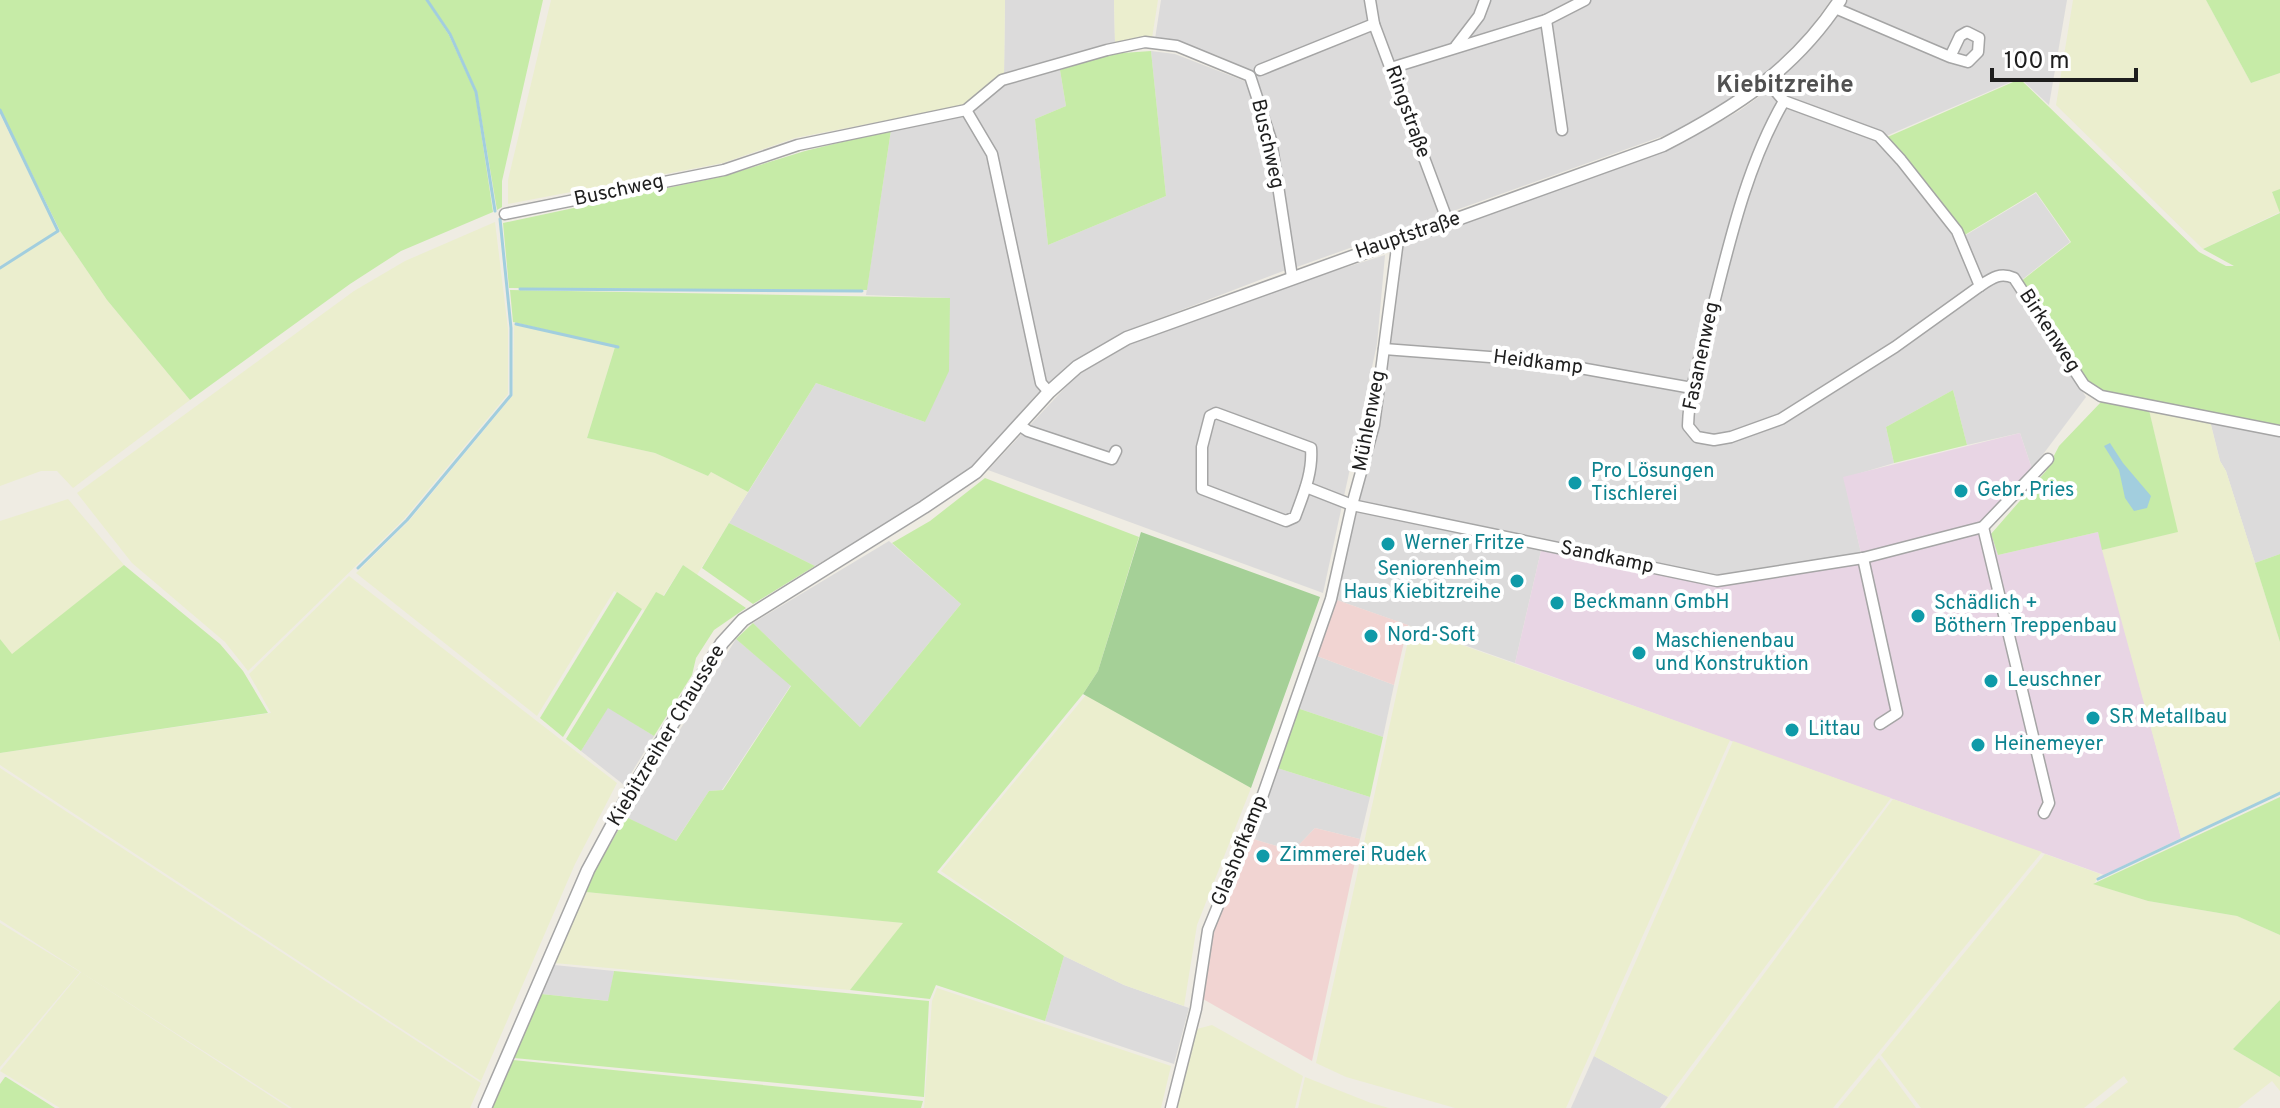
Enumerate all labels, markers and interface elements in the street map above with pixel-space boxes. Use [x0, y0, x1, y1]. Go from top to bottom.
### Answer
scale bar [1992, 32, 2136, 82]
text: 100 m [2004, 47, 2070, 77]
street label: Ringstraße [1378, 62, 1436, 162]
district label: Kiebitzreihe [1716, 71, 1854, 101]
street label: Buschweg [1244, 97, 1290, 191]
street label: Buschweg [572, 169, 666, 213]
street label: Hauptstraße [1352, 206, 1464, 266]
street label: Birkenweg [2012, 284, 2086, 378]
street label: Fasanenweg [1678, 299, 1726, 413]
street label: Heidkamp [1491, 345, 1585, 381]
street label: Mühlenweg [1347, 368, 1393, 474]
place label: Pro Lösungen Tischlerei [1591, 459, 1714, 508]
marker: Pro Lösungen Tischlerei [1566, 474, 1584, 492]
place label: Gebr. Pries [1977, 478, 2074, 504]
marker: Gebr. Pries [1952, 482, 1970, 500]
place label: Werner Fritze [1404, 531, 1525, 557]
marker: Werner Fritze [1379, 535, 1397, 553]
street label: Sandkamp [1558, 535, 1656, 581]
place label: Seniorenheim Haus Kiebitzreihe [1343, 557, 1501, 606]
marker: Seniorenheim Haus Kiebitzreihe [1508, 572, 1526, 590]
place label: Beckmann GmbH [1573, 590, 1729, 616]
place label: Schädlich + Böthern Treppenbau [1934, 591, 2117, 640]
marker: Beckmann GmbH [1548, 594, 1566, 612]
marker: Schädlich + Böthern Treppenbau [1909, 607, 1927, 625]
place label: Nord-Soft [1387, 623, 1475, 649]
marker: Nord-Soft [1362, 627, 1380, 645]
place label: Maschienenbau und Konstruktion [1655, 629, 1809, 678]
street label: Kiebitzreiher Chaussee [602, 640, 732, 832]
marker: Maschienenbau und Konstruktion [1630, 644, 1648, 662]
place label: Leuschner [2007, 668, 2101, 694]
marker: Leuschner [1982, 672, 2000, 690]
place label: SR Metallbau [2109, 705, 2227, 731]
marker: SR Metallbau [2084, 709, 2102, 727]
place label: Littau [1808, 717, 1861, 743]
marker: Littau [1783, 721, 1801, 739]
place label: Heinemeyer [1994, 732, 2103, 758]
marker: Heinemeyer [1969, 736, 1987, 754]
street label: Glashofkamp [1206, 792, 1274, 910]
place label: Zimmerei Rudek [1279, 843, 1427, 869]
marker: Zimmerei Rudek [1254, 847, 1272, 865]

